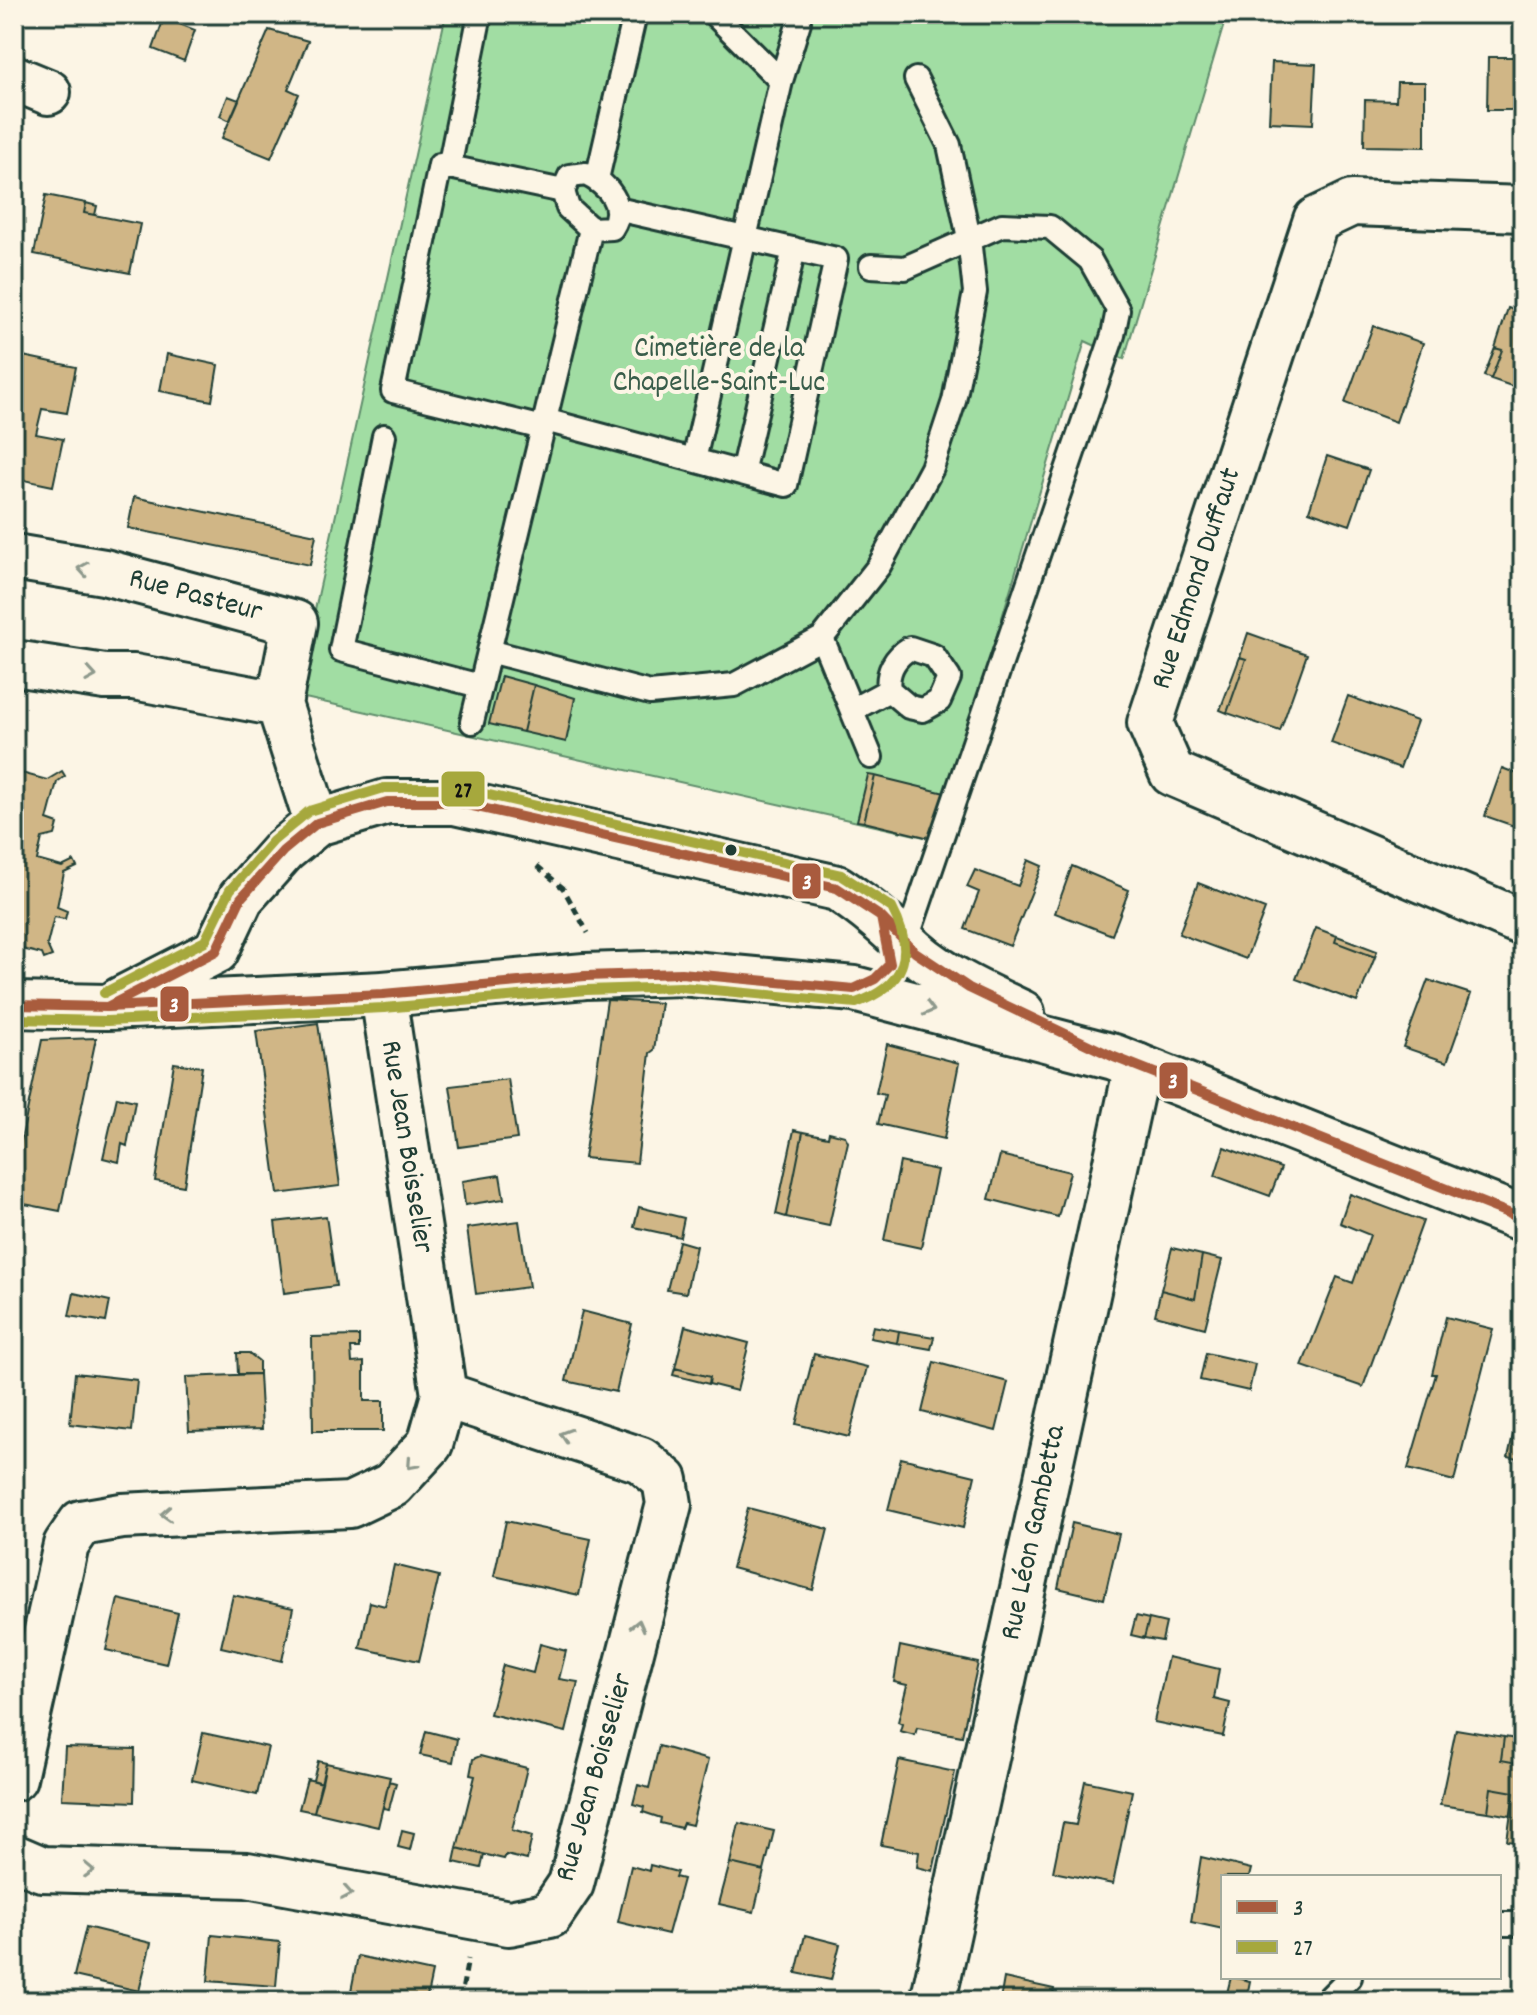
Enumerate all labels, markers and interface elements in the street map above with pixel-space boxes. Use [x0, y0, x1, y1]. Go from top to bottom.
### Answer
park label: Cimetière de la Chapelle-Saint-Luc [613, 329, 825, 406]
street label: Rue Edmond Duffaut [1142, 463, 1254, 695]
street label: Rue Pasteur [124, 559, 266, 635]
one-way arrow [76, 561, 89, 578]
one-way arrow [84, 666, 98, 683]
line badge: 27 [440, 770, 486, 808]
text: 27 [454, 777, 473, 808]
unlabelled marker [723, 842, 739, 858]
line badge: 3 [791, 862, 822, 900]
text: 3 [802, 869, 812, 900]
line badge: 3 [159, 985, 190, 1023]
text: 3 [169, 992, 179, 1023]
one-way arrow [922, 1000, 936, 1017]
street label: Rue Jean Boisselier [367, 1037, 443, 1257]
line badge: 3 [1158, 1061, 1189, 1100]
text: 3 [1168, 1068, 1178, 1099]
street label: Rue Léon Gambetta [991, 1420, 1079, 1645]
one-way arrow [558, 1428, 572, 1444]
one-way arrow [406, 1455, 421, 1469]
one-way arrow [159, 1505, 172, 1522]
one-way arrow [628, 1618, 645, 1632]
street label: Rue Jean Boisselier [546, 1669, 646, 1887]
one-way arrow [83, 1862, 96, 1879]
legend [1221, 1875, 1501, 1979]
one-way arrow [340, 1883, 354, 1900]
text: 3 [1293, 1893, 1304, 1927]
text: 27 [1293, 1933, 1313, 1967]

